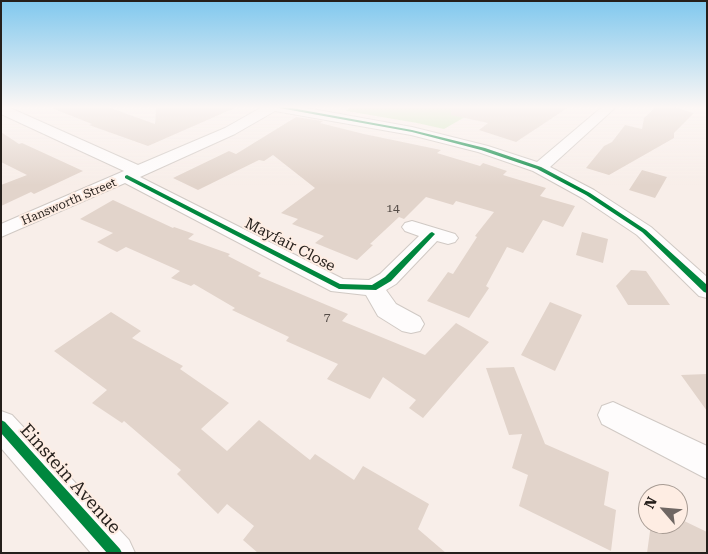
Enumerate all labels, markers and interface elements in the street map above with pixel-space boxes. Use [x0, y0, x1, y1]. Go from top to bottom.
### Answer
street label: Hansworth Street [19, 176, 119, 228]
house number: 14 [386, 201, 400, 215]
street label: Mayfair Close [242, 214, 338, 276]
house number: 7 [324, 310, 330, 324]
street label: Einstein Avenue [15, 420, 125, 538]
north arrow [638, 484, 688, 534]
text: N [641, 494, 660, 511]

